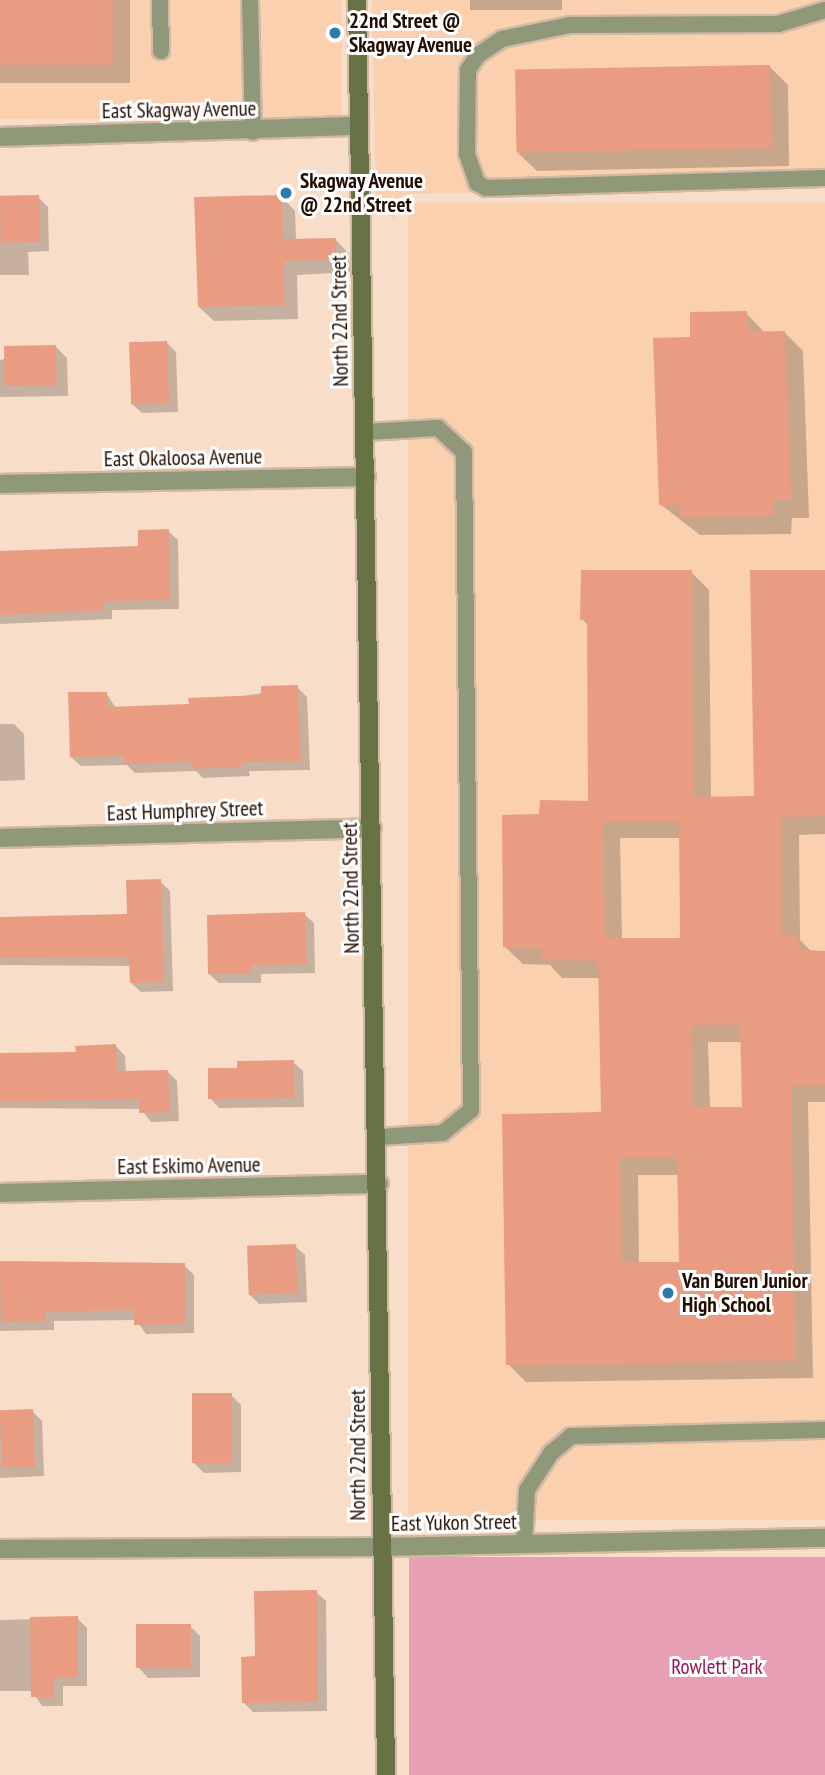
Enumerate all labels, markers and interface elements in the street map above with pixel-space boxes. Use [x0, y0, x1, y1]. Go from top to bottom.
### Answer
place label: 22nd Street @ Skagway Avenue [349, 8, 473, 58]
marker: 22nd Street @ Skagway Avenue [327, 25, 343, 41]
street label: East Skagway Avenue [101, 96, 257, 124]
place label: Skagway Avenue @ 22nd Street [300, 168, 424, 218]
marker: Skagway Avenue @ 22nd Street [278, 185, 294, 201]
street label: North 22nd Street [326, 255, 354, 387]
street label: East Okaloosa Avenue [103, 444, 263, 472]
street label: East Humphrey Street [106, 796, 264, 826]
street label: North 22nd Street [337, 822, 365, 954]
street label: East Eskimo Avenue [117, 1152, 261, 1180]
place label: Van Buren Junior High School [682, 1268, 808, 1318]
marker: Van Buren Junior High School [660, 1285, 676, 1301]
street label: North 22nd Street [345, 1389, 371, 1521]
street label: East Yukon Street [391, 1509, 517, 1537]
park label: Rowlett Park [671, 1654, 763, 1680]

